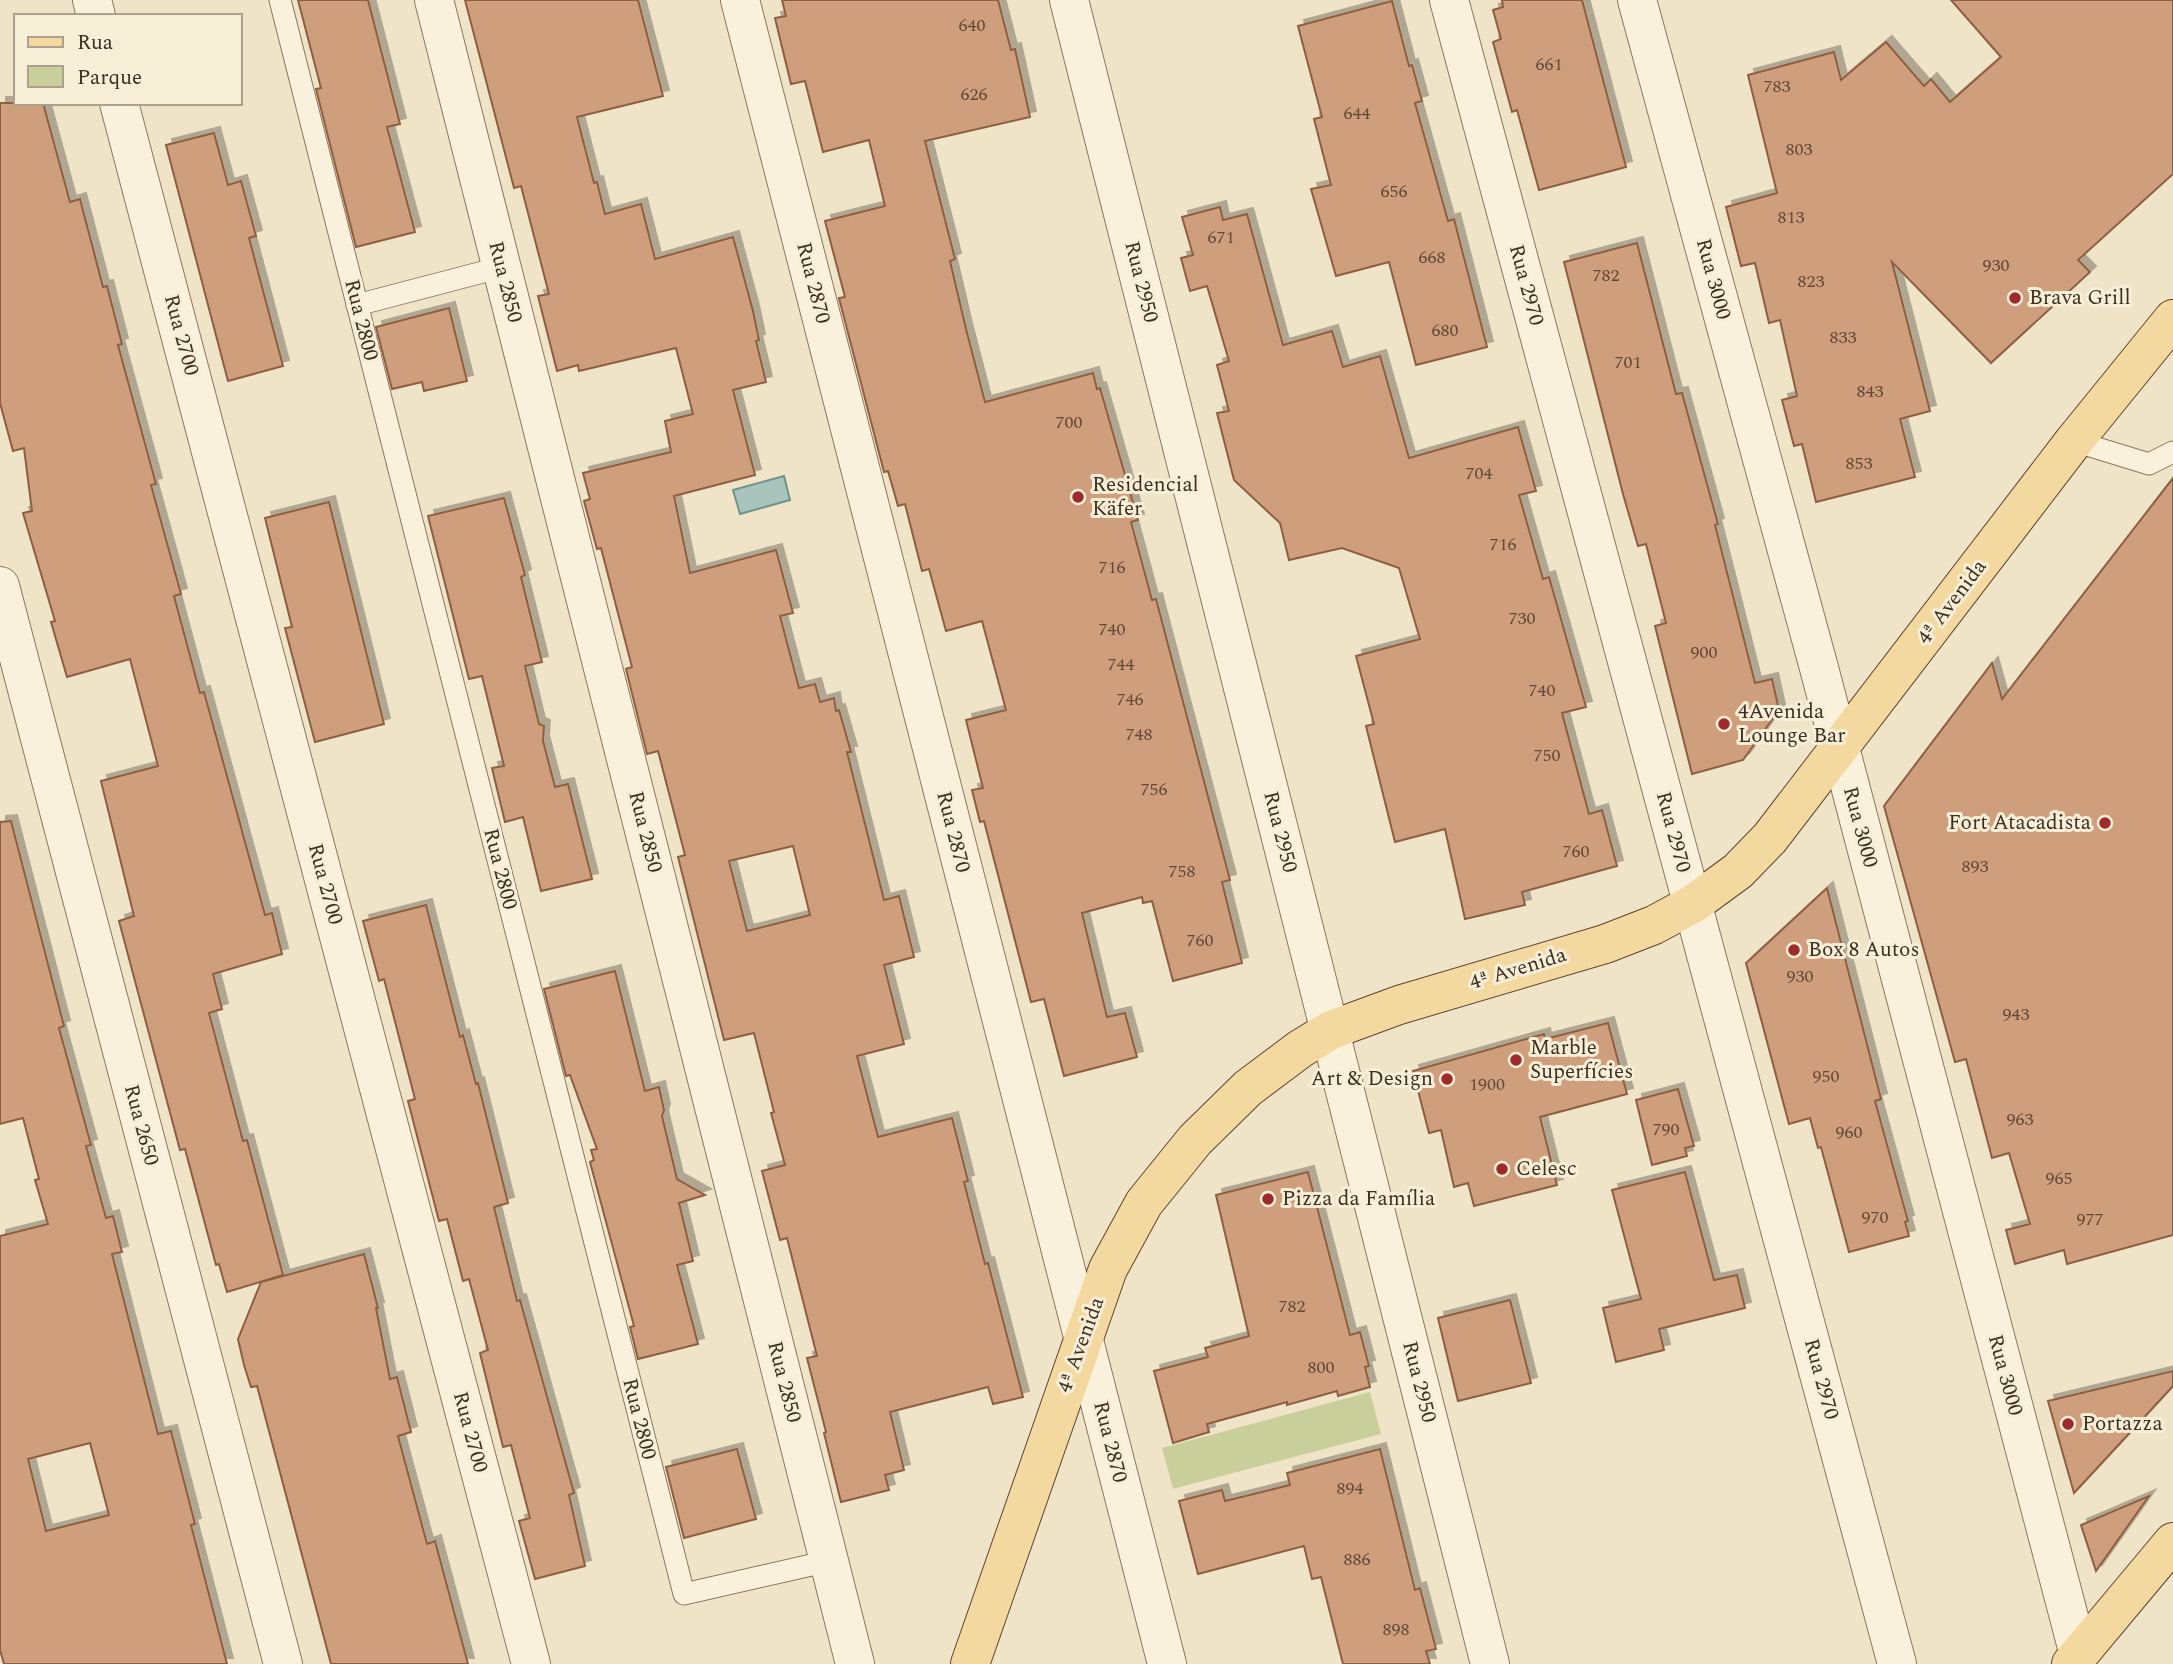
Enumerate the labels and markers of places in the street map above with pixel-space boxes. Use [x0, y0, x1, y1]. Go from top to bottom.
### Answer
place label: Brava Grill [2029, 282, 2131, 314]
marker: Brava Grill [2007, 290, 2023, 306]
place label: Residencial Käfer [1092, 469, 1199, 525]
marker: Residencial Käfer [1070, 489, 1086, 505]
place label: 4Avenida Lounge Bar [1738, 696, 1846, 752]
marker: 4Avenida Lounge Bar [1716, 716, 1732, 732]
place label: Fort Atacadista [1948, 807, 2092, 839]
marker: Fort Atacadista [2097, 815, 2113, 831]
place label: Box 8 Autos [1808, 934, 1920, 966]
marker: Box 8 Autos [1786, 942, 1802, 958]
place label: Marble Superfícies [1530, 1032, 1633, 1088]
marker: Marble Superfícies [1508, 1052, 1524, 1068]
place label: Art & Design [1311, 1063, 1433, 1095]
marker: Art & Design [1439, 1071, 1455, 1087]
place label: Celesc [1516, 1153, 1577, 1185]
marker: Celesc [1494, 1161, 1510, 1177]
place label: Pizza da Família [1282, 1183, 1436, 1215]
marker: Pizza da Família [1260, 1191, 1276, 1207]
place label: Portazza [2082, 1408, 2163, 1440]
marker: Portazza [2060, 1416, 2076, 1432]

